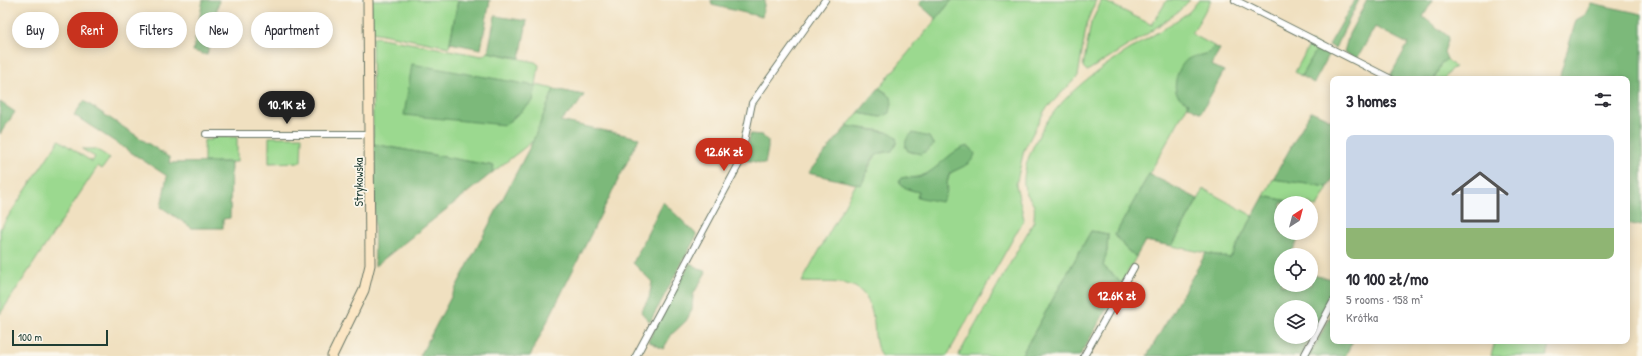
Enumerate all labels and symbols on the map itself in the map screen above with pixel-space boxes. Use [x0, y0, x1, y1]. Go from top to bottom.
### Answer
pin: 10.1K zł [246, 91, 328, 125]
pin: 12.6K zł [683, 138, 765, 172]
street label: Strykowska [350, 157, 367, 207]
north arrow [1274, 196, 1318, 240]
pin: 12.6K zł [1076, 282, 1158, 316]
scale bar [12, 328, 108, 347]

